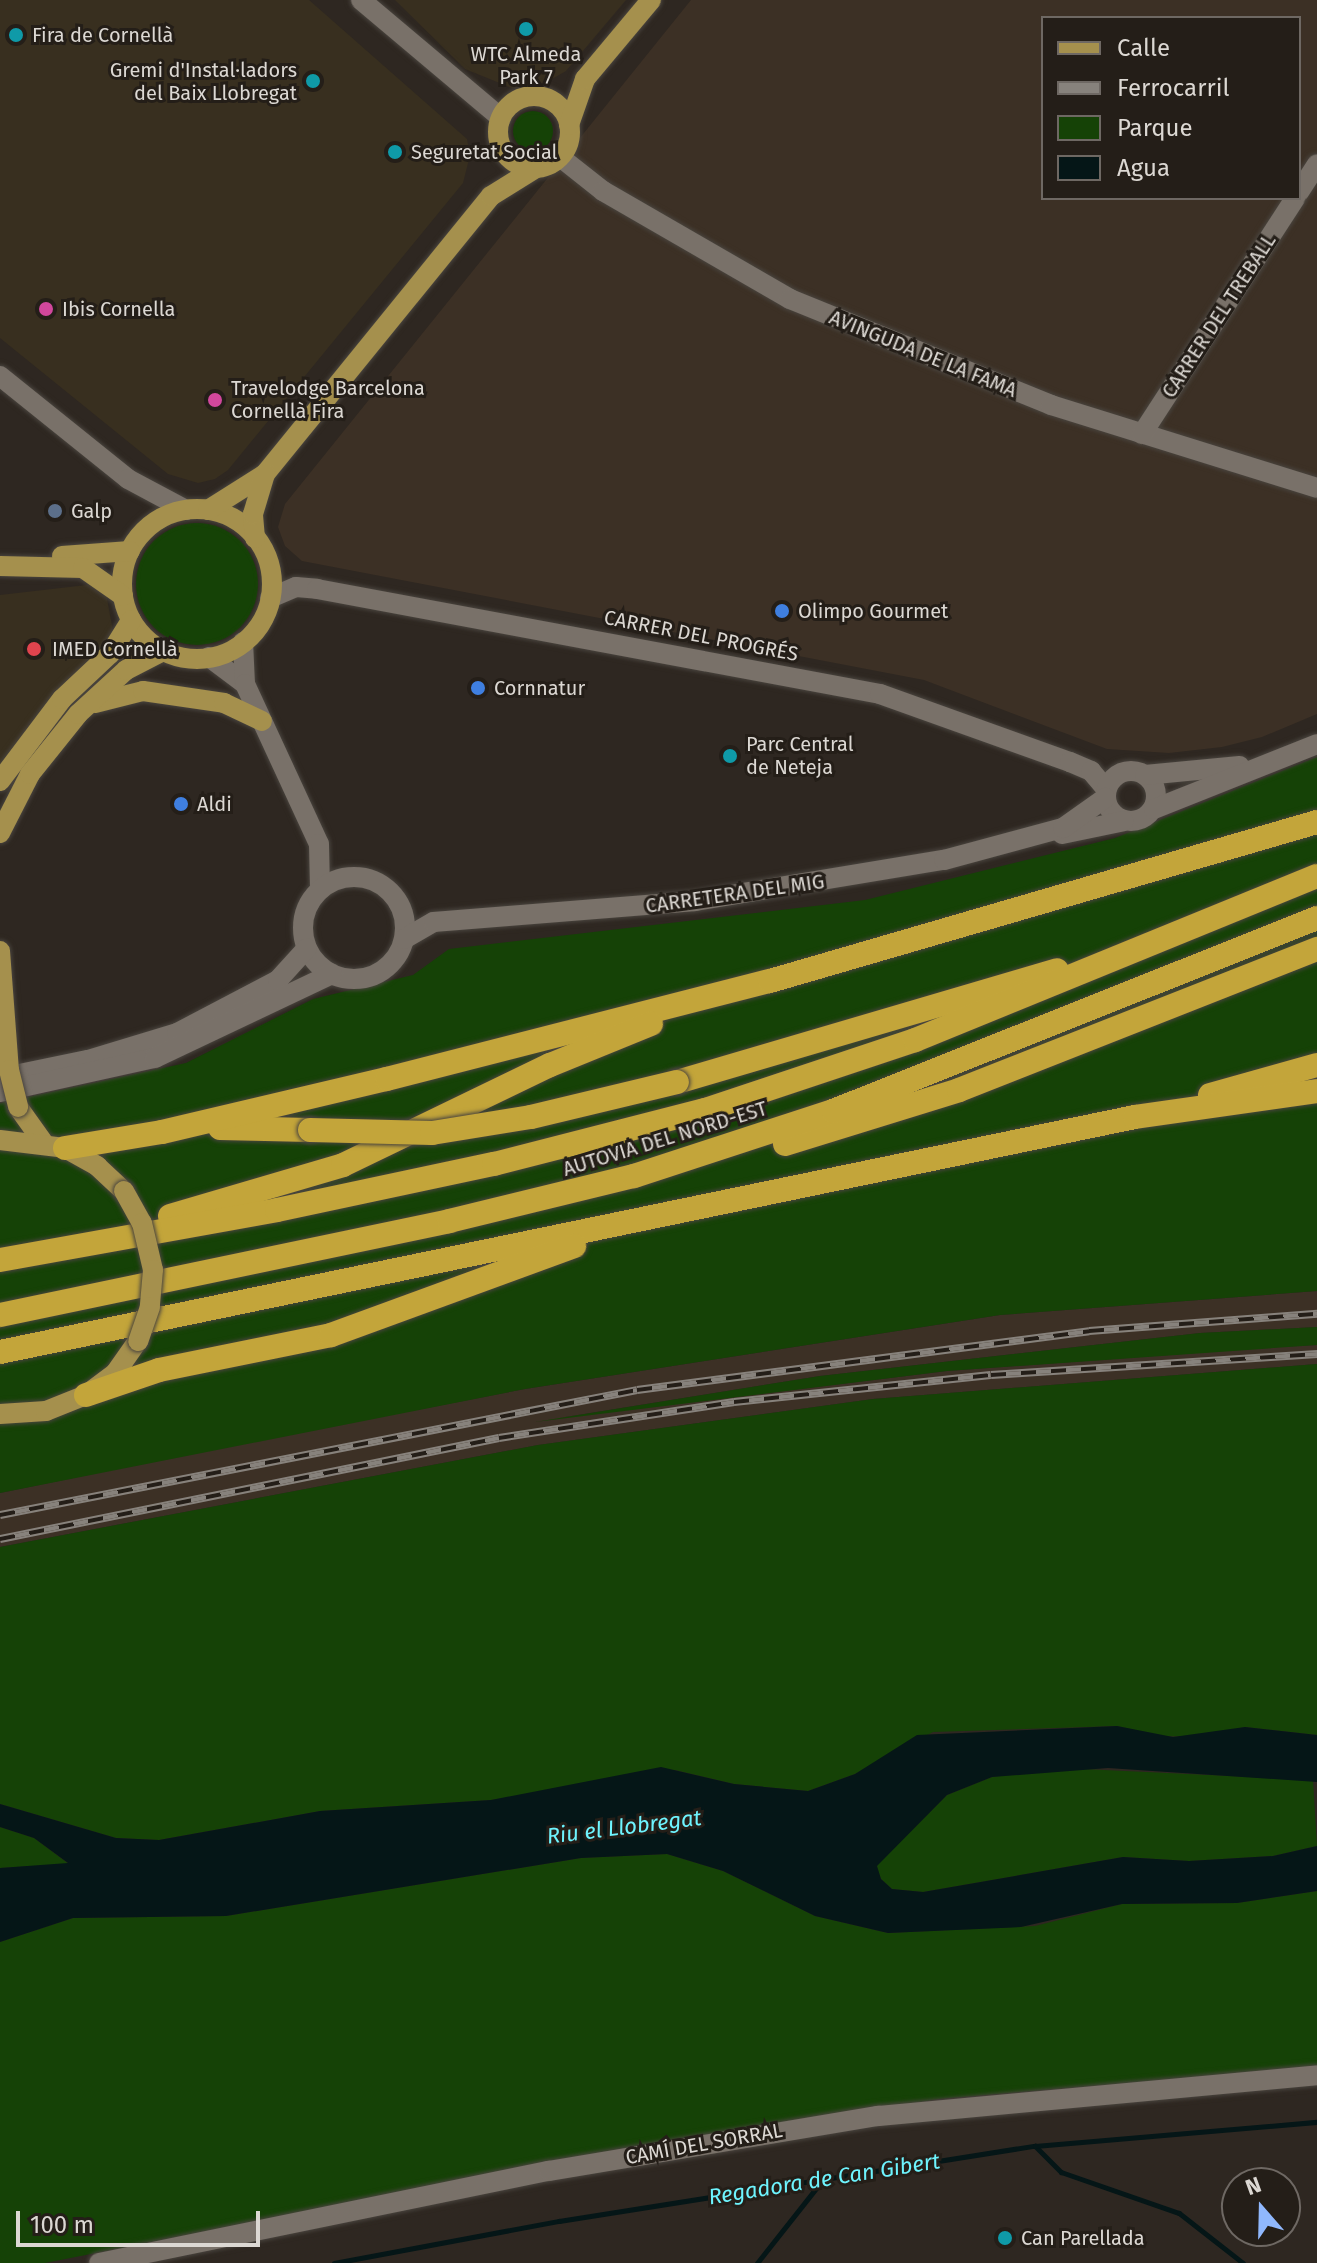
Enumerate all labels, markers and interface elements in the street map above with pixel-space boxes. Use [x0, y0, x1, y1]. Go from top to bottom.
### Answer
legend [1041, 16, 1301, 200]
marker: WTC Almeda Park 7 [517, 20, 535, 38]
place label: Fira de Cornellà [32, 23, 173, 47]
marker: Fira de Cornellà [7, 26, 25, 44]
text: Calle [1117, 34, 1170, 62]
place label: WTC Almeda Park 7 [471, 42, 581, 89]
place label: Gremi d'Instal·ladors del Baix Llobregat [110, 58, 297, 105]
marker: Gremi d'Instal·ladors del Baix Llobregat [304, 72, 322, 90]
text: Ferrocarril [1117, 74, 1229, 102]
text: Parque [1117, 114, 1193, 142]
place label: Seguretat Social [411, 140, 557, 164]
marker: Seguretat Social [386, 143, 404, 161]
text: Agua [1117, 154, 1170, 182]
street label: CARRER DEL TREBALL [1157, 230, 1281, 402]
place label: Ibis Cornella [62, 297, 175, 321]
marker: Ibis Cornella [37, 300, 55, 318]
street label: AVINGUDA DE LA FAMA [826, 305, 1020, 403]
place label: Travelodge Barcelona Cornellà Fira [231, 376, 425, 423]
marker: Travelodge Barcelona Cornellà Fira [206, 391, 224, 409]
place label: Galp [71, 499, 112, 523]
marker: Galp [46, 502, 64, 520]
place label: Olimpo Gourmet [798, 599, 948, 623]
marker: Olimpo Gourmet [773, 602, 791, 620]
street label: CARRER DEL PROGRÉS [602, 605, 800, 667]
place label: IMED Cornellà [52, 637, 178, 661]
marker: IMED Cornellà [23, 638, 45, 660]
place label: Cornnatur [494, 676, 585, 700]
marker: Cornnatur [469, 679, 487, 697]
place label: Parc Central de Neteja [746, 732, 854, 779]
marker: Parc Central de Neteja [721, 747, 739, 765]
place label: Aldi [197, 792, 232, 816]
marker: Aldi [172, 795, 190, 813]
street label: CARRETERA DEL MIG [644, 870, 826, 918]
street label: AUTOVIA DEL NORD-EST [560, 1096, 770, 1182]
water label: Riu el Llobregat [545, 1804, 703, 1850]
street label: CAMÍ DEL SORRAL [624, 2118, 784, 2170]
water label: Regadora de Can Gibert [706, 2148, 942, 2210]
north arrow [1221, 2167, 1301, 2247]
text: N [1242, 2171, 1265, 2201]
scale bar [20, 2195, 264, 2245]
text: 100 m [30, 2211, 94, 2239]
place label: Can Parellada [1021, 2226, 1145, 2250]
marker: Can Parellada [996, 2229, 1014, 2247]

